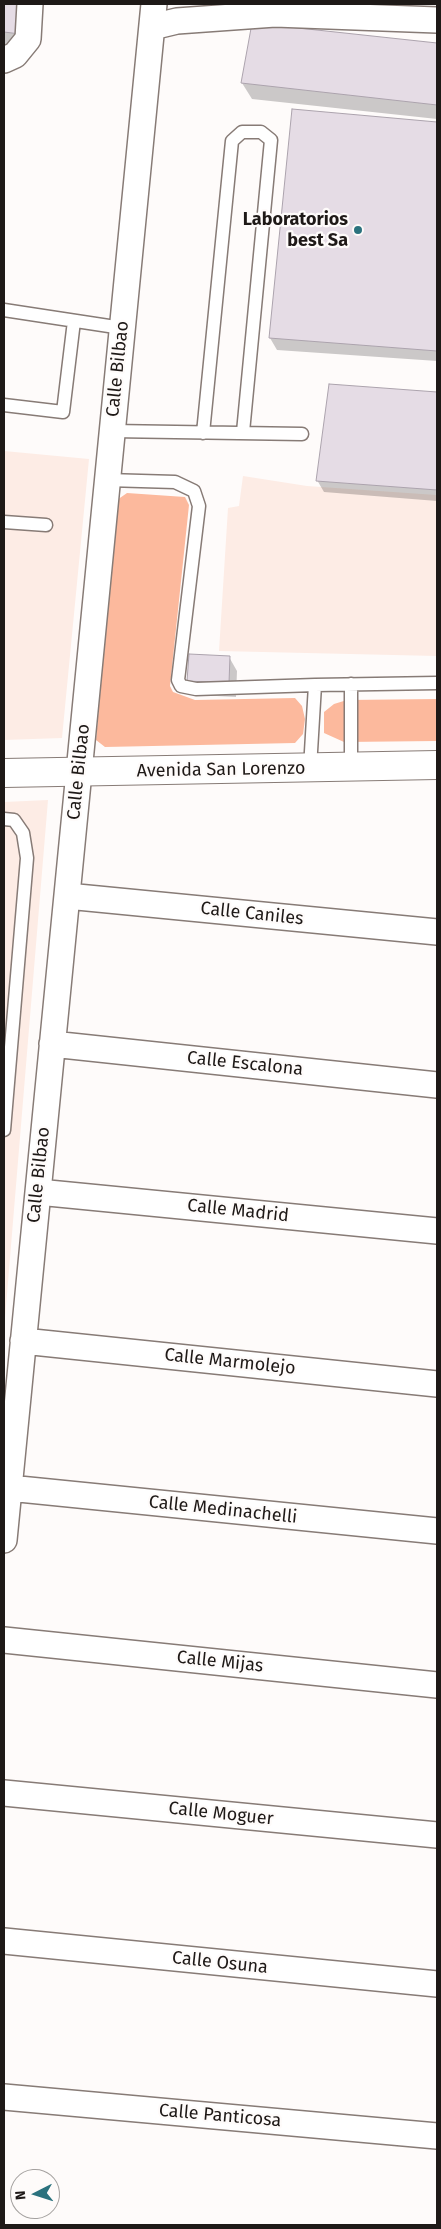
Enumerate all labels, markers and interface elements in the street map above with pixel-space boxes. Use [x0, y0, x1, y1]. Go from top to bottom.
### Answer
place label: Laboratorios best Sa [243, 209, 348, 252]
marker: Laboratorios best Sa [352, 224, 364, 236]
street label: Calle Bilbao [102, 320, 134, 418]
street label: Calle Bilbao [63, 723, 95, 821]
street label: Avenida San Lorenzo [136, 758, 306, 782]
street label: Calle Caniles [200, 898, 304, 930]
street label: Calle Escalona [186, 1047, 304, 1081]
street label: Calle Bilbao [23, 1126, 55, 1224]
street label: Calle Madrid [186, 1195, 290, 1227]
street label: Calle Marmolejo [163, 1344, 297, 1380]
street label: Calle Medinachelli [148, 1491, 298, 1529]
street label: Calle Mijas [176, 1647, 264, 1677]
street label: Calle Moguer [167, 1798, 275, 1830]
street label: Calle Osuna [171, 1947, 269, 1979]
street label: Calle Panticosa [158, 2100, 282, 2132]
north arrow [10, 2169, 60, 2219]
text: N [12, 2190, 29, 2201]

